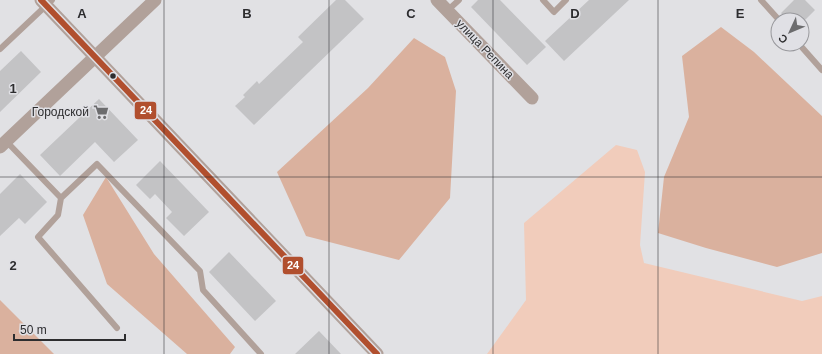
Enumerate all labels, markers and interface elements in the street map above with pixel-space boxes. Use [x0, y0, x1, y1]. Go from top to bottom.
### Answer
text: A [77, 6, 87, 21]
text: B [242, 6, 252, 21]
text: C [406, 6, 416, 21]
text: D [570, 6, 580, 21]
text: E [736, 6, 745, 21]
north arrow [770, 12, 810, 52]
street label: улица Репина [453, 16, 517, 82]
text: С [776, 32, 790, 46]
unlabelled marker [108, 71, 118, 81]
text: 1 [9, 81, 17, 96]
line badge: 24 [134, 101, 157, 120]
supermarket icon: Городской [92, 103, 110, 121]
text: 24 [140, 104, 153, 116]
place label: Городской [32, 105, 89, 119]
line badge: 24 [282, 256, 304, 275]
text: 2 [9, 258, 17, 273]
text: 24 [287, 259, 300, 271]
scale bar [14, 316, 125, 342]
text: 50 m [20, 323, 47, 337]

